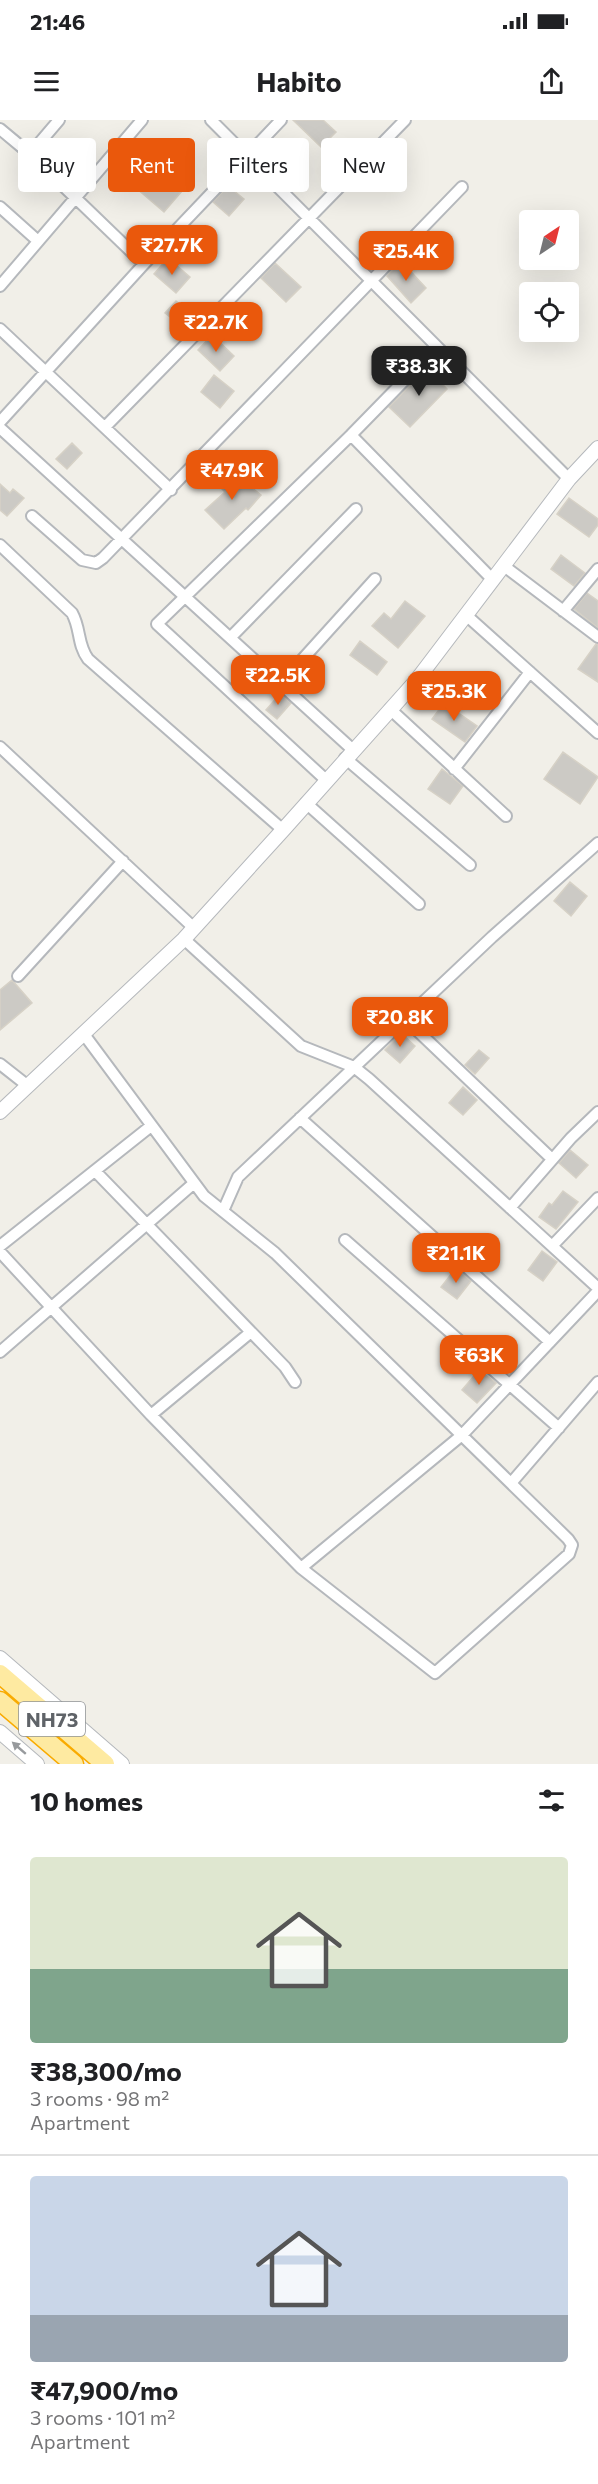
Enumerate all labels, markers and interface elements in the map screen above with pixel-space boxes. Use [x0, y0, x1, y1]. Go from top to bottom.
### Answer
text: 21:46 [30, 8, 85, 35]
icon: menu [30, 65, 63, 98]
text: Habito [256, 65, 342, 98]
icon: share [535, 65, 568, 98]
chip: Buy [18, 138, 96, 192]
chip: Rent [108, 138, 195, 192]
chip: Filters [207, 138, 309, 192]
chip: New [321, 138, 407, 192]
north arrow [519, 210, 579, 270]
map controls [519, 210, 579, 342]
pin: ₹27.7K [123, 225, 221, 276]
pin: ₹25.4K [357, 231, 455, 282]
text: ₹27.7K [140, 232, 204, 256]
text: ₹25.4K [373, 238, 439, 262]
button: locate [519, 282, 579, 342]
pin: ₹22.7K [167, 302, 265, 353]
text: ₹22.7K [183, 309, 249, 333]
pin: ₹38.3K [370, 346, 468, 397]
text: ₹38.3K [385, 353, 453, 377]
pin: ₹47.9K [183, 450, 281, 501]
text: ₹47.9K [200, 457, 264, 481]
pin: ₹22.5K [229, 655, 327, 706]
text: ₹22.5K [245, 662, 311, 686]
pin: ₹25.3K [405, 671, 503, 722]
text: ₹25.3K [421, 678, 487, 702]
pin: ₹20.8K [351, 997, 449, 1048]
text: ₹20.8K [366, 1004, 434, 1028]
pin: ₹21.1K [407, 1233, 505, 1284]
text: ₹21.1K [426, 1240, 486, 1264]
pin: ₹63K [443, 1335, 515, 1386]
text: ₹63K [454, 1342, 504, 1366]
road number: NH73 [19, 1702, 85, 1736]
one-way arrow [12, 1742, 27, 1755]
icon: filters [535, 1784, 568, 1817]
text: 10 homes [30, 1785, 143, 1816]
icon: home [245, 1896, 353, 2004]
text: ₹38,300/mo [30, 2055, 182, 2086]
text: 3 rooms · 98 m² [30, 2086, 169, 2110]
text: Apartment [30, 2110, 130, 2134]
icon: home [245, 2215, 353, 2323]
text: ₹47,900/mo [30, 2374, 178, 2405]
text: 3 rooms · 101 m² [30, 2405, 175, 2429]
text: Apartment [30, 2429, 130, 2453]

